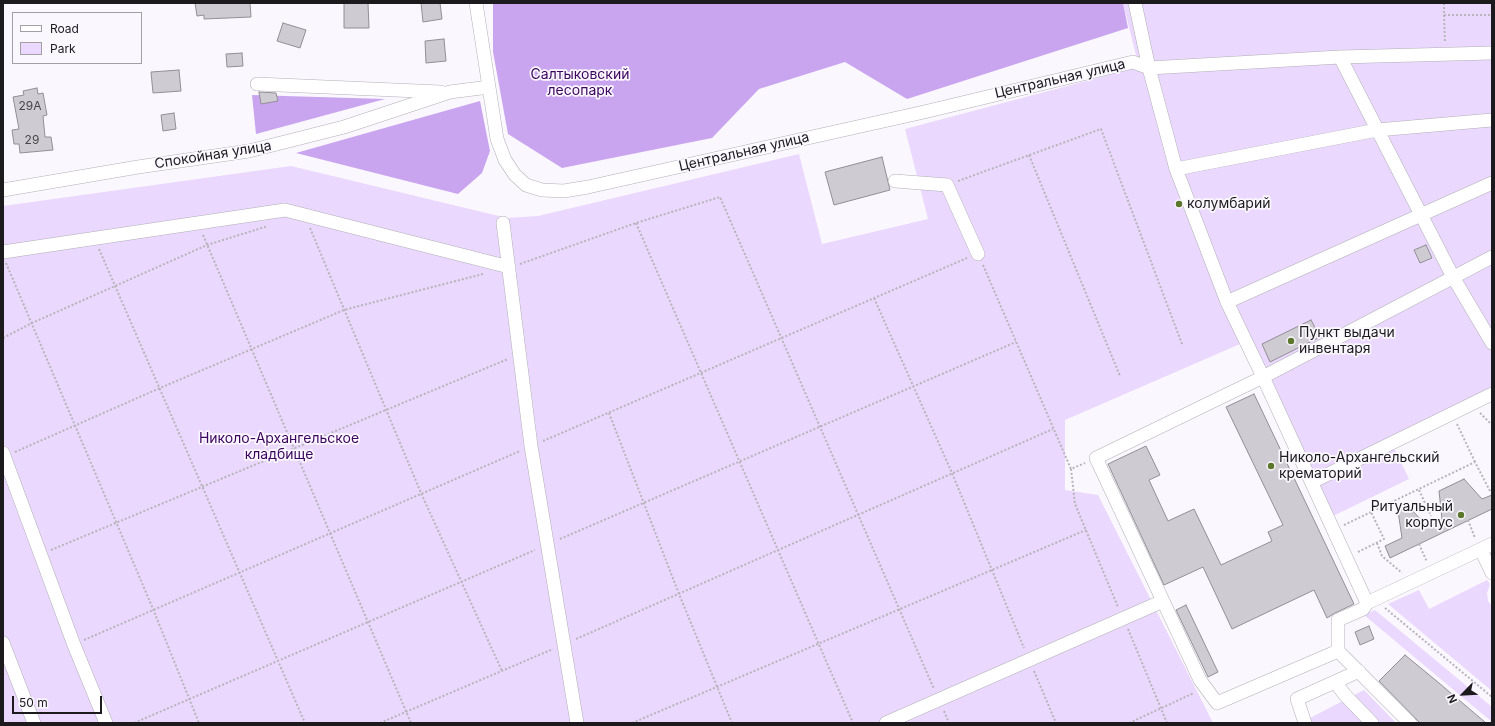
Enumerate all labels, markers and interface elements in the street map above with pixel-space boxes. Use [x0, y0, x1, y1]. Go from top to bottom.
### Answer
legend [12, 12, 142, 64]
text: Road [50, 21, 79, 36]
text: Park [50, 41, 76, 56]
street label: Центральная улица [993, 56, 1127, 102]
park label: Салтыковский лесопарк [531, 67, 629, 100]
house number: 29А [18, 99, 42, 113]
street label: Центральная улица [677, 129, 811, 175]
house number: 29 [25, 133, 39, 147]
street label: Спокойная улица [153, 137, 273, 173]
place label: колумбарий [1187, 196, 1270, 212]
marker: колумбарий [1174, 199, 1184, 209]
place label: Пункт выдачи инвентаря [1299, 325, 1395, 358]
marker: Пункт выдачи инвентаря [1286, 336, 1296, 346]
park label: Николо-Архангельское кладбище [199, 431, 359, 464]
place label: Николо-Архангельский крематорий [1279, 450, 1440, 482]
marker: Николо-Архангельский крематорий [1266, 461, 1276, 471]
place label: Ритуальный корпус [1371, 499, 1453, 532]
marker: Ритуальный корпус [1456, 510, 1466, 520]
north arrow [1443, 674, 1483, 714]
scale bar [14, 688, 104, 714]
text: N [1444, 692, 1460, 706]
text: 50 m [19, 695, 48, 710]

